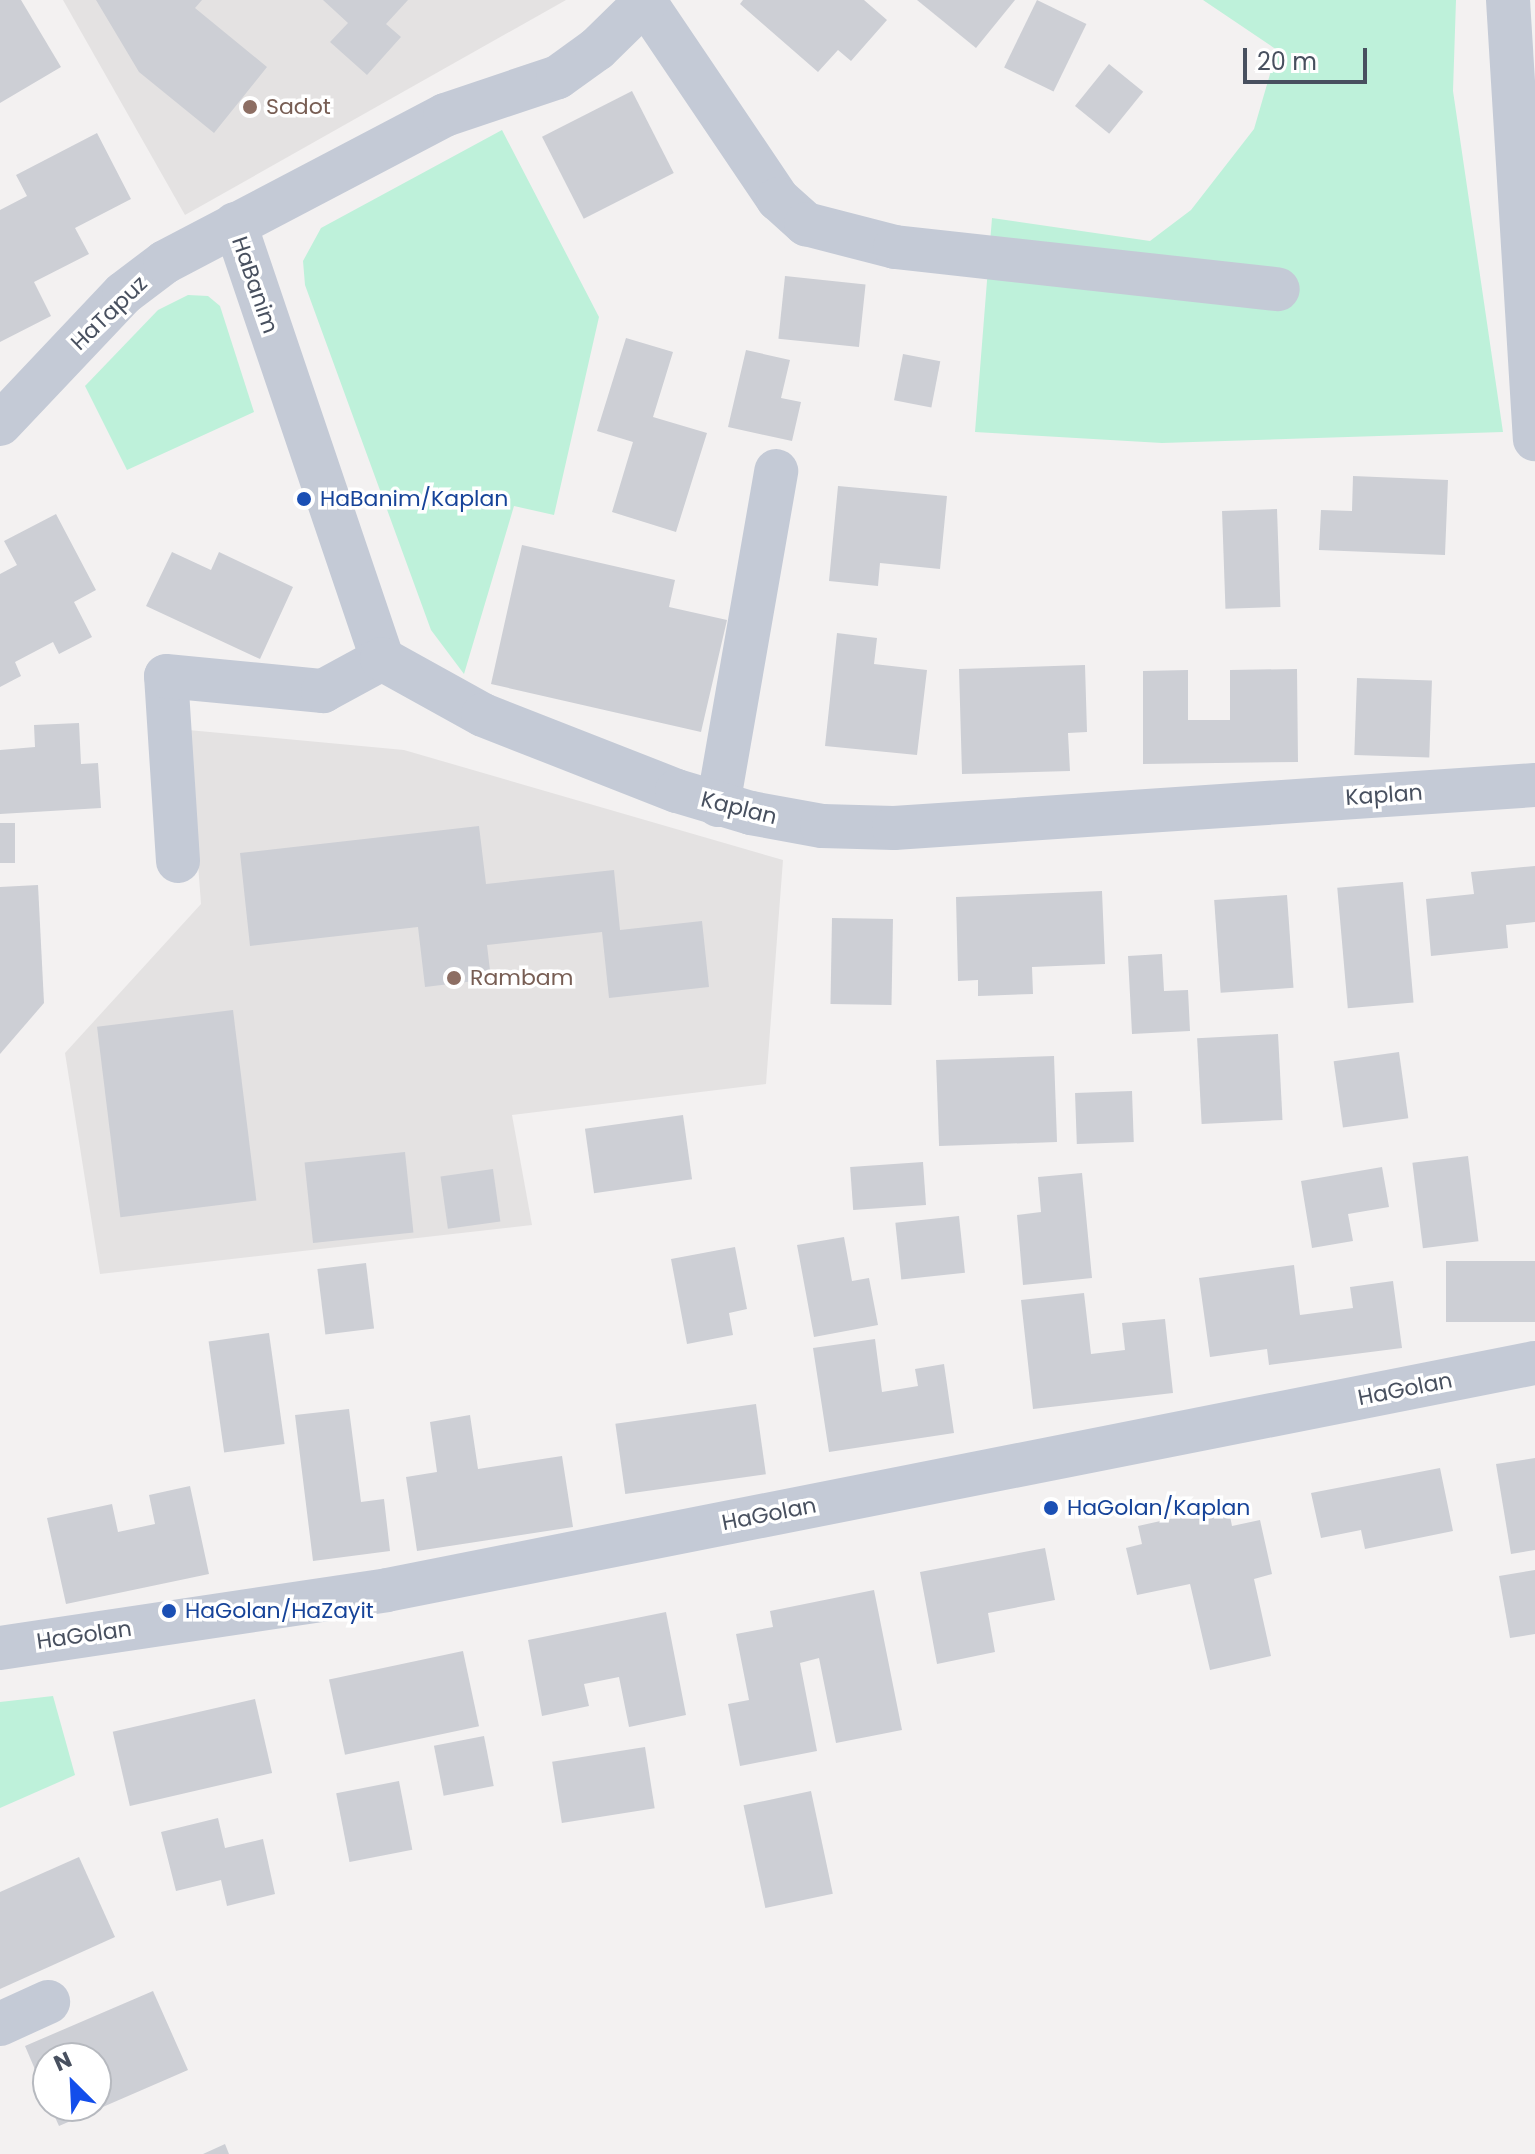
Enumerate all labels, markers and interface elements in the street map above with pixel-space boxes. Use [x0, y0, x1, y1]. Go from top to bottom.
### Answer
scale bar [1247, 32, 1371, 82]
text: 20 m [1257, 45, 1317, 78]
place label: Sadot [266, 94, 331, 120]
marker: Sadot [241, 98, 259, 116]
street label: HaBanim [226, 233, 284, 337]
street label: HaTapuz [65, 270, 153, 356]
place label: HaBanim/Kaplan [320, 486, 508, 512]
marker: HaBanim/Kaplan [295, 490, 313, 508]
street label: Kaplan [1345, 779, 1423, 811]
street label: Kaplan [698, 786, 780, 830]
place label: Rambam [470, 965, 573, 991]
marker: Rambam [445, 969, 463, 987]
street label: HaGolan [1356, 1367, 1454, 1411]
street label: HaGolan [720, 1492, 818, 1536]
place label: HaGolan/Kaplan [1067, 1495, 1250, 1521]
marker: HaGolan/Kaplan [1042, 1499, 1060, 1517]
place label: HaGolan/HaZayit [185, 1598, 374, 1624]
marker: HaGolan/HaZayit [160, 1602, 178, 1620]
street label: HaGolan [35, 1615, 133, 1655]
north arrow [32, 2042, 112, 2122]
text: N [49, 2044, 77, 2079]

